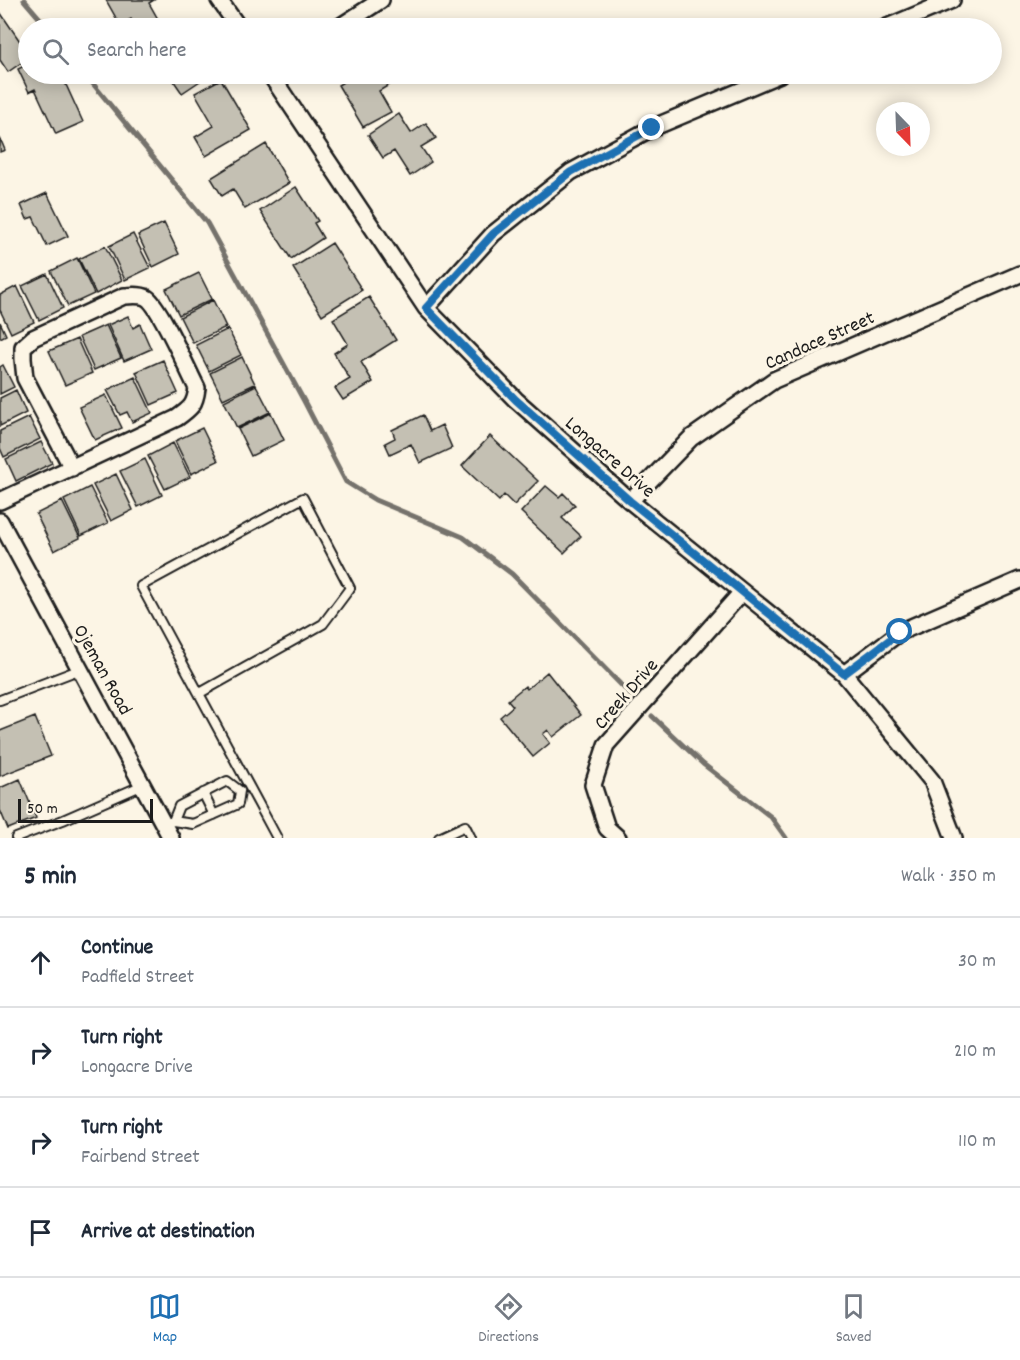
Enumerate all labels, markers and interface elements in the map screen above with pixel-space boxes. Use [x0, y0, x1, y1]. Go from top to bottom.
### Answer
search box [18, 18, 1002, 84]
icon: search [39, 35, 72, 68]
text: Search here [87, 36, 186, 67]
north arrow [876, 102, 930, 156]
route end [638, 114, 664, 140]
street label: Candace Street [761, 305, 879, 378]
street label: Longacre Drive [558, 411, 661, 506]
route start [886, 618, 912, 644]
street label: Ojeman Road [65, 620, 138, 721]
street label: Creek Drive [588, 653, 666, 737]
scale bar [18, 796, 153, 824]
text: 50 m [27, 798, 58, 821]
text: 5 min [24, 859, 77, 896]
text: Walk · 350 m [901, 863, 996, 891]
text: Continue [81, 933, 153, 964]
icon: ahead [24, 946, 57, 979]
text: 30 m [958, 948, 996, 976]
text: Padfield Street [81, 964, 194, 992]
text: Turn right [81, 1023, 163, 1054]
icon: right [24, 1036, 57, 1069]
text: 210 m [954, 1038, 996, 1066]
text: Longacre Drive [81, 1054, 193, 1082]
text: Turn right [81, 1113, 163, 1144]
icon: right [24, 1126, 57, 1159]
text: 110 m [958, 1128, 996, 1156]
text: Fairbend Street [81, 1144, 200, 1172]
icon: arrive [24, 1216, 57, 1249]
text: Arrive at destination [81, 1217, 255, 1248]
tab: Map [148, 1290, 181, 1349]
tab: Directions [478, 1290, 539, 1349]
tab: Saved [836, 1290, 872, 1349]

